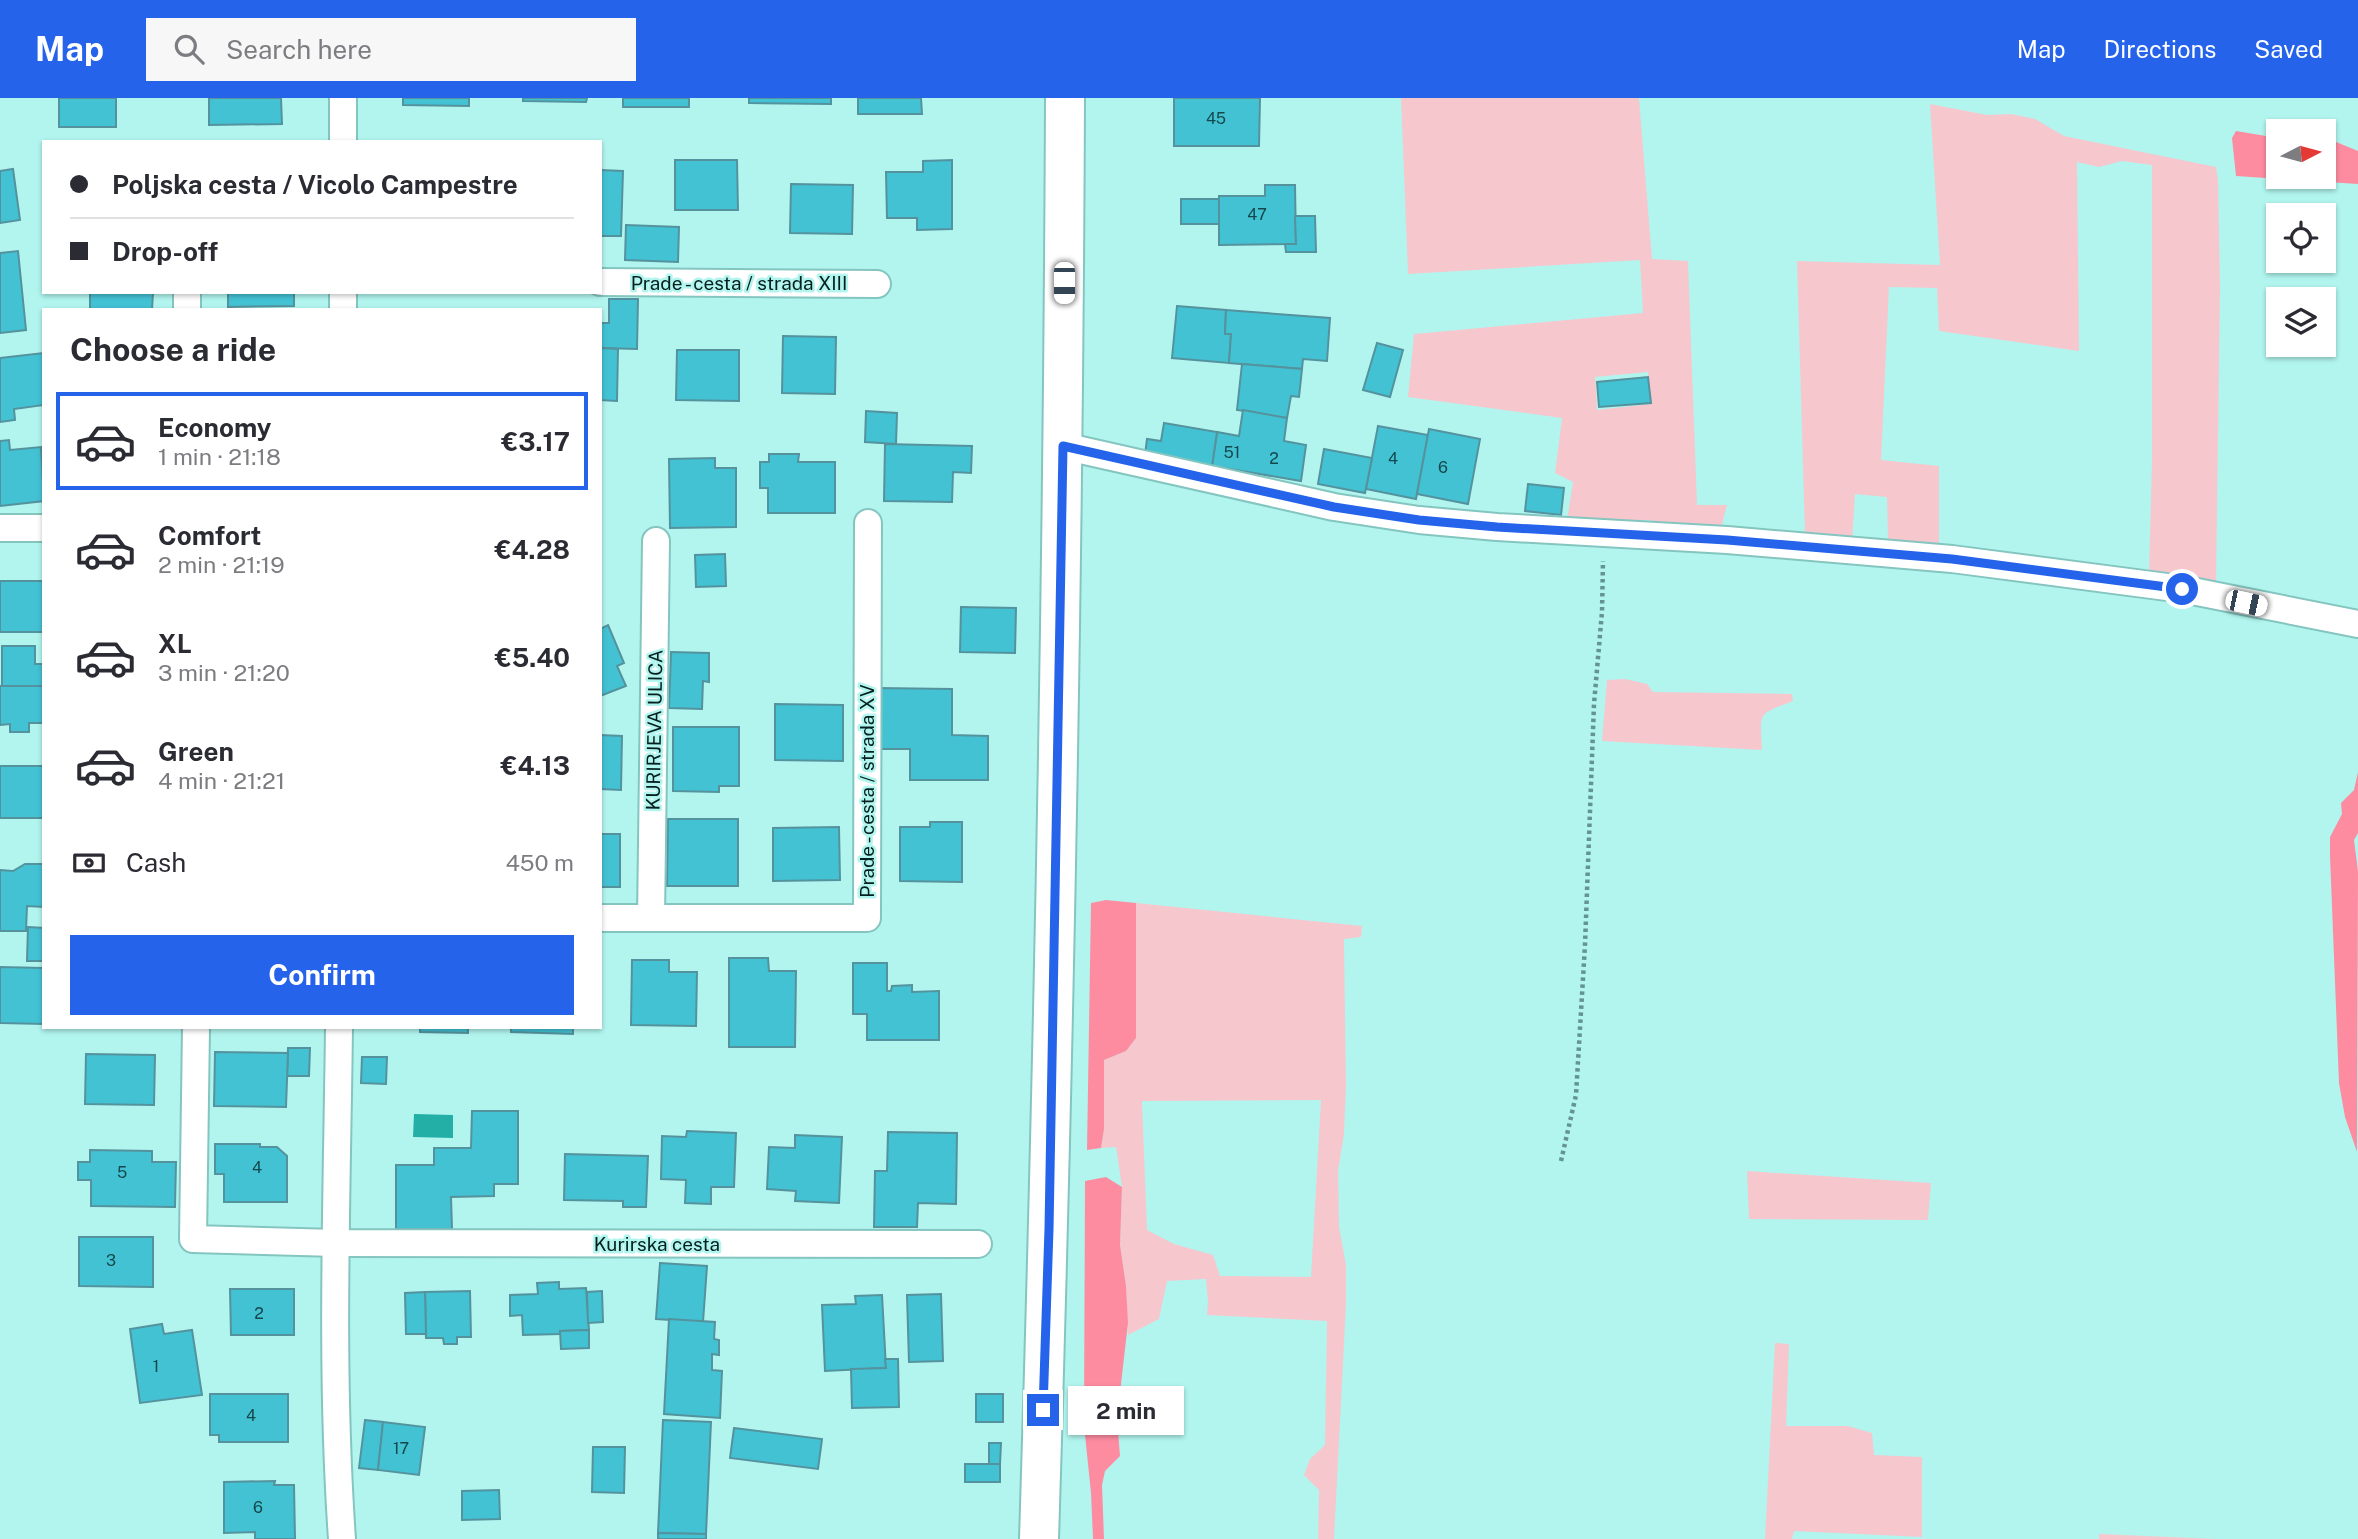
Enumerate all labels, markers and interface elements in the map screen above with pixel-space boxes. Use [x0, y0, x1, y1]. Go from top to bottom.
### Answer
search box [146, 18, 636, 81]
text: Map [35, 30, 104, 68]
icon: search [170, 30, 208, 68]
text: Search here [226, 34, 372, 65]
text: Map [2017, 35, 2066, 63]
text: Directions [2104, 35, 2216, 63]
text: Saved [2254, 35, 2323, 63]
house number: 45 [1206, 109, 1226, 128]
north arrow [2266, 119, 2336, 189]
map controls [2266, 119, 2336, 357]
text: Poljska cesta / Vicolo Campestre [112, 169, 518, 200]
button: locate [2266, 203, 2336, 273]
house number: 47 [1247, 205, 1267, 224]
text: Drop-off [112, 236, 218, 267]
car [1054, 262, 1075, 304]
street label: Prade - cesta / strada XIII [631, 272, 847, 294]
button: layers [2266, 287, 2336, 357]
text: Choose a ride [70, 331, 276, 368]
icon: car [74, 410, 137, 473]
text: Economy [158, 412, 271, 443]
text: €3.17 [501, 426, 570, 457]
text: 1 min · 21:18 [158, 443, 281, 470]
house number: 51 [1224, 443, 1240, 462]
house number: 2 [1269, 449, 1279, 468]
house number: 4 [1388, 449, 1398, 468]
house number: 6 [1438, 458, 1448, 477]
icon: car [74, 518, 137, 581]
text: Comfort [158, 520, 261, 551]
text: €4.28 [495, 534, 570, 565]
text: 2 min · 21:19 [158, 551, 285, 578]
route start [2166, 573, 2198, 605]
car [2224, 588, 2269, 618]
icon: car [74, 626, 137, 689]
text: XL [158, 628, 192, 659]
text: €5.40 [495, 642, 570, 673]
street label: KURIRJEVA ULICA [642, 649, 666, 811]
text: 3 min · 21:20 [158, 659, 290, 686]
street label: Prade - cesta / strada XV [856, 684, 878, 898]
icon: car [74, 734, 137, 797]
text: Green [158, 736, 234, 767]
text: €4.13 [501, 750, 570, 781]
text: 4 min · 21:21 [158, 767, 285, 794]
icon: cash [70, 844, 108, 882]
text: Cash [126, 847, 186, 878]
text: 450 m [505, 849, 574, 876]
button: Confirm [70, 935, 574, 1015]
house number: 4 [252, 1158, 262, 1177]
house number: 5 [117, 1163, 127, 1182]
street label: Kurirska cesta [594, 1233, 720, 1255]
house number: 3 [106, 1251, 116, 1270]
house number: 2 [254, 1304, 264, 1323]
house number: 1 [153, 1357, 159, 1376]
callout: 2 min [1068, 1386, 1183, 1434]
route end [1027, 1394, 1059, 1426]
text: 2 min [1096, 1397, 1156, 1424]
house number: 4 [246, 1406, 256, 1425]
house number: 17 [393, 1439, 409, 1458]
house number: 6 [253, 1498, 263, 1517]

